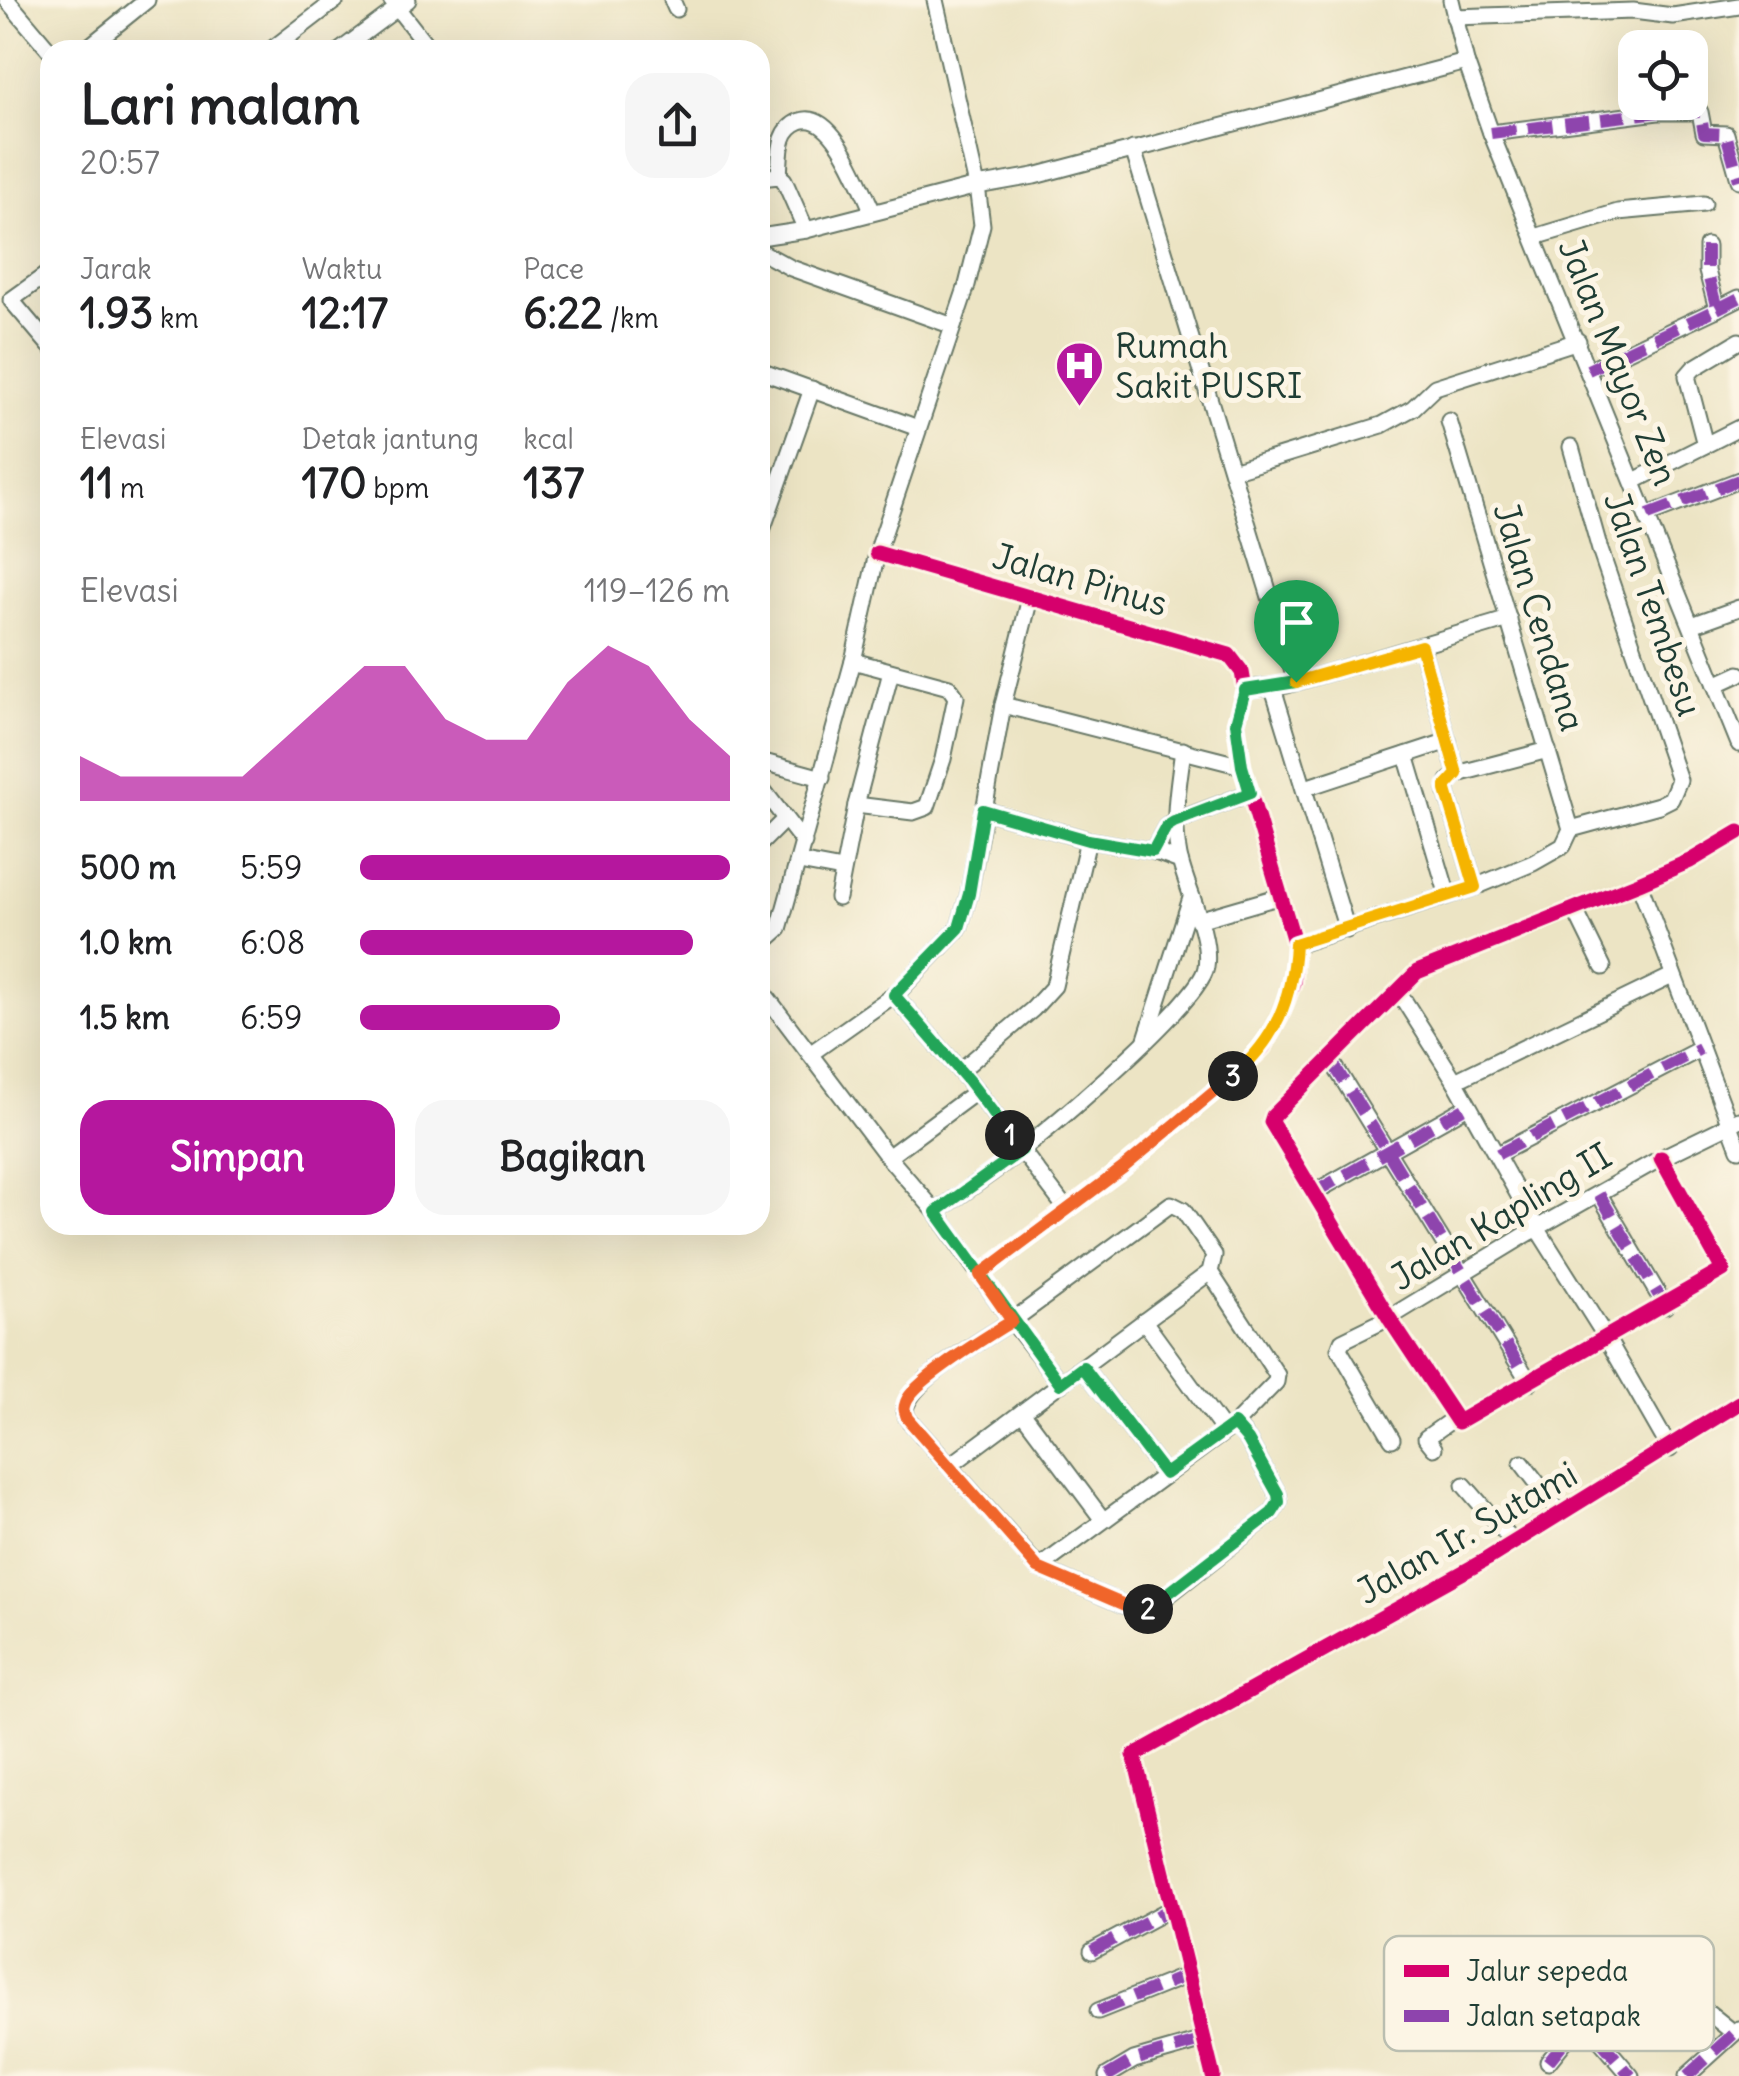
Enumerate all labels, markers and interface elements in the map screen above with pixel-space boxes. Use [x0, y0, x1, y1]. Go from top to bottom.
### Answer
map controls [1618, 30, 1708, 120]
button: locate [1618, 30, 1708, 120]
text: Lari malam [80, 70, 360, 139]
button: share [625, 73, 730, 178]
text: 20:57 [80, 142, 160, 183]
street label: Jalan Mayor Zen [1549, 232, 1688, 491]
text: Jarak [80, 251, 152, 287]
text: Waktu [302, 251, 382, 287]
text: Pace [523, 251, 584, 287]
text: 1.93 [80, 287, 153, 339]
text: 12:17 [302, 287, 388, 339]
text: 6:22 [523, 287, 603, 339]
text: km [153, 300, 199, 336]
text: /km [603, 300, 659, 336]
place label: Rumah Sakit PUSRI [1115, 323, 1302, 407]
hospital icon: Rumah Sakit PUSRI [1054, 340, 1106, 408]
text: Elevasi [80, 421, 166, 457]
text: Detak jantung [302, 421, 479, 457]
text: kcal [523, 421, 574, 457]
text: 11 [80, 457, 113, 509]
text: 170 [302, 457, 367, 509]
text: 137 [523, 457, 584, 509]
text: m [113, 470, 145, 506]
text: bpm [367, 470, 429, 506]
street label: Jalan Tembesu [1595, 486, 1713, 722]
street label: Jalan Cendana [1484, 497, 1596, 736]
street label: Jalan Pinus [988, 533, 1173, 625]
text: Elevasi [80, 570, 179, 611]
text: 119–126 m [584, 570, 730, 611]
pin [1254, 580, 1339, 683]
icon: arrive [1269, 595, 1324, 650]
text: 500 m [80, 847, 176, 888]
text: 5:59 [240, 847, 302, 888]
text: 1.0 km [80, 922, 172, 963]
text: 6:08 [240, 922, 305, 963]
text: 1.5 km [80, 997, 170, 1038]
text: 6:59 [240, 997, 303, 1038]
pin: 3 [1208, 1051, 1258, 1101]
text: 3 [1225, 1058, 1241, 1094]
button: Simpan [80, 1100, 395, 1215]
button: Bagikan [415, 1100, 730, 1215]
pin: 1 [985, 1110, 1035, 1160]
text: 1 [1004, 1117, 1016, 1153]
street label: Jalan Kapling II [1382, 1133, 1619, 1299]
street label: Jalan Ir. Sutami [1348, 1451, 1585, 1613]
pin: 2 [1123, 1584, 1173, 1634]
text: 2 [1140, 1591, 1156, 1627]
legend [1384, 1936, 1714, 2051]
text: Jalur sepeda [1466, 1953, 1628, 1989]
text: Jalan setapak [1466, 1998, 1641, 2034]

